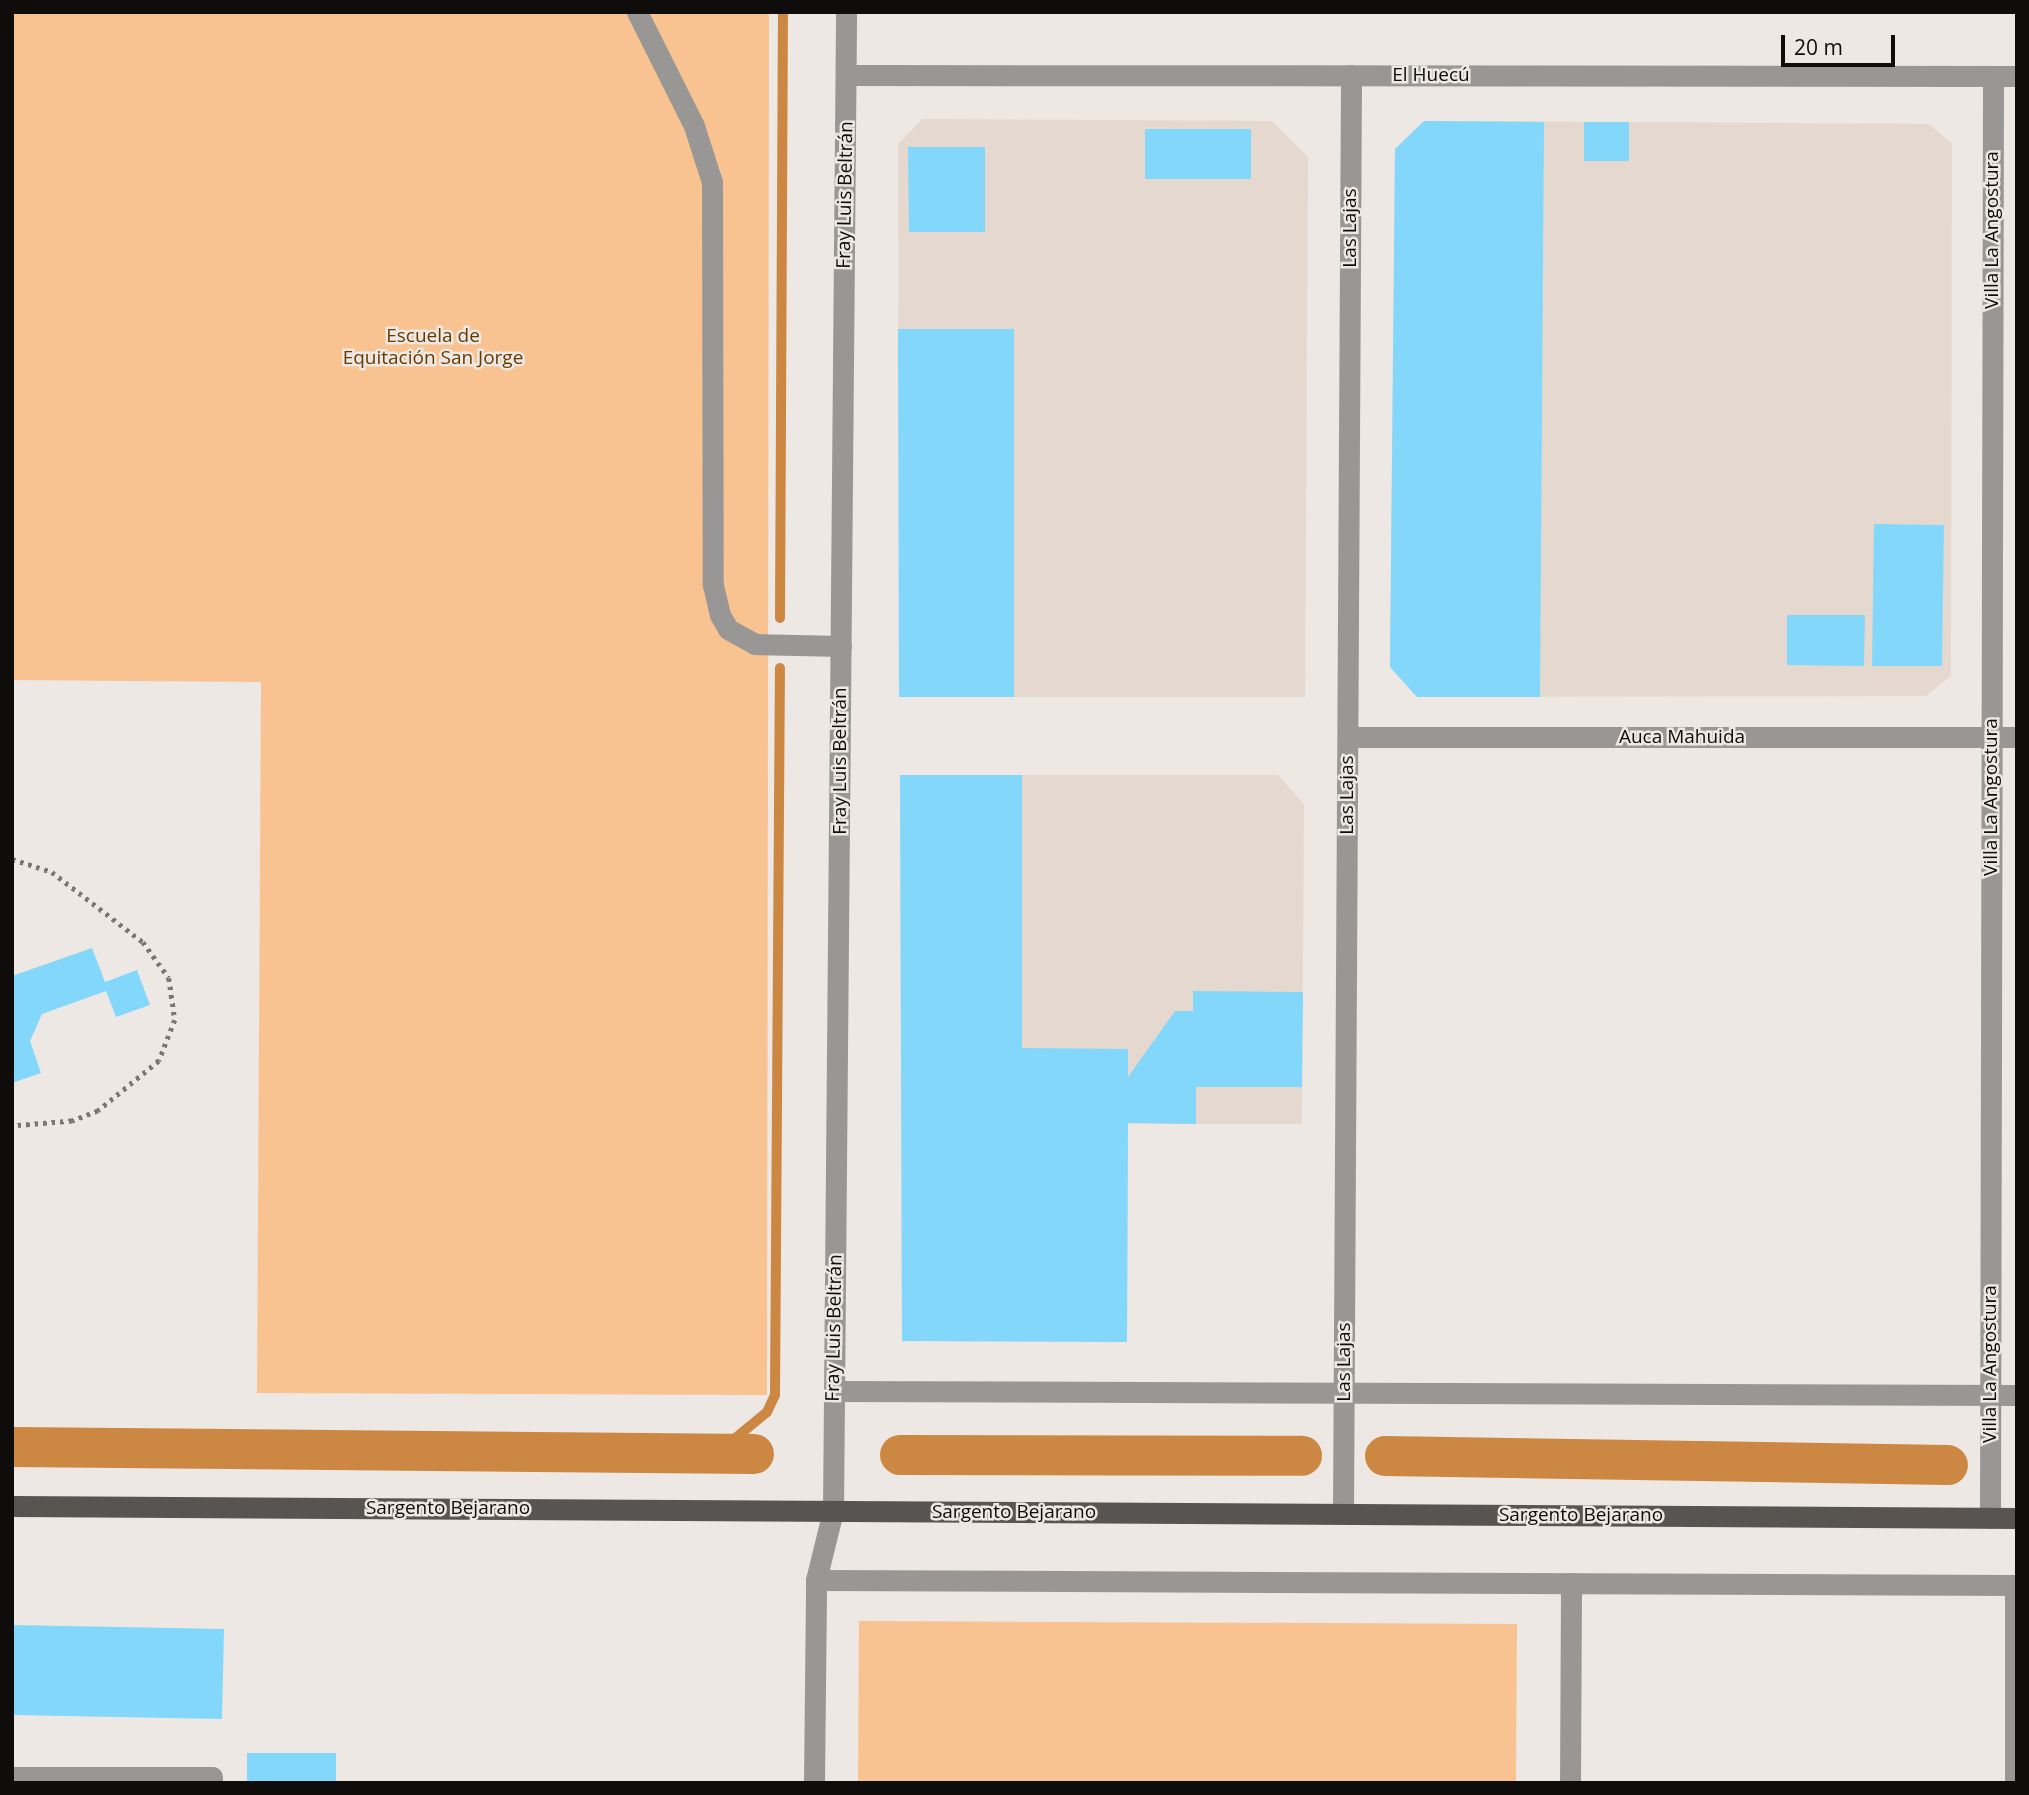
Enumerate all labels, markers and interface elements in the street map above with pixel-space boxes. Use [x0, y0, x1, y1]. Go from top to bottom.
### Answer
scale bar [1784, 21, 1898, 65]
text: 20 m [1794, 33, 1843, 61]
street label: El Huecú [1392, 64, 1470, 86]
street label: Fray Luis Beltrán [832, 121, 858, 269]
street label: Villa La Angostura [1981, 151, 2003, 309]
street label: Las Lajas [1339, 188, 1361, 268]
park label: Escuela de Equitación San Jorge [343, 325, 523, 369]
street label: Fray Luis Beltrán [829, 687, 851, 835]
street label: Villa La Angostura [1980, 718, 2002, 876]
street label: Auca Mahuida [1619, 726, 1745, 748]
street label: Las Lajas [1336, 755, 1358, 835]
street label: Fray Luis Beltrán [821, 1254, 847, 1402]
street label: Villa La Angostura [1979, 1285, 2001, 1443]
street label: Las Lajas [1333, 1322, 1355, 1402]
street label: Sargento Bejarano [366, 1497, 530, 1519]
street label: Sargento Bejarano [932, 1501, 1096, 1523]
street label: Sargento Bejarano [1499, 1504, 1663, 1526]

